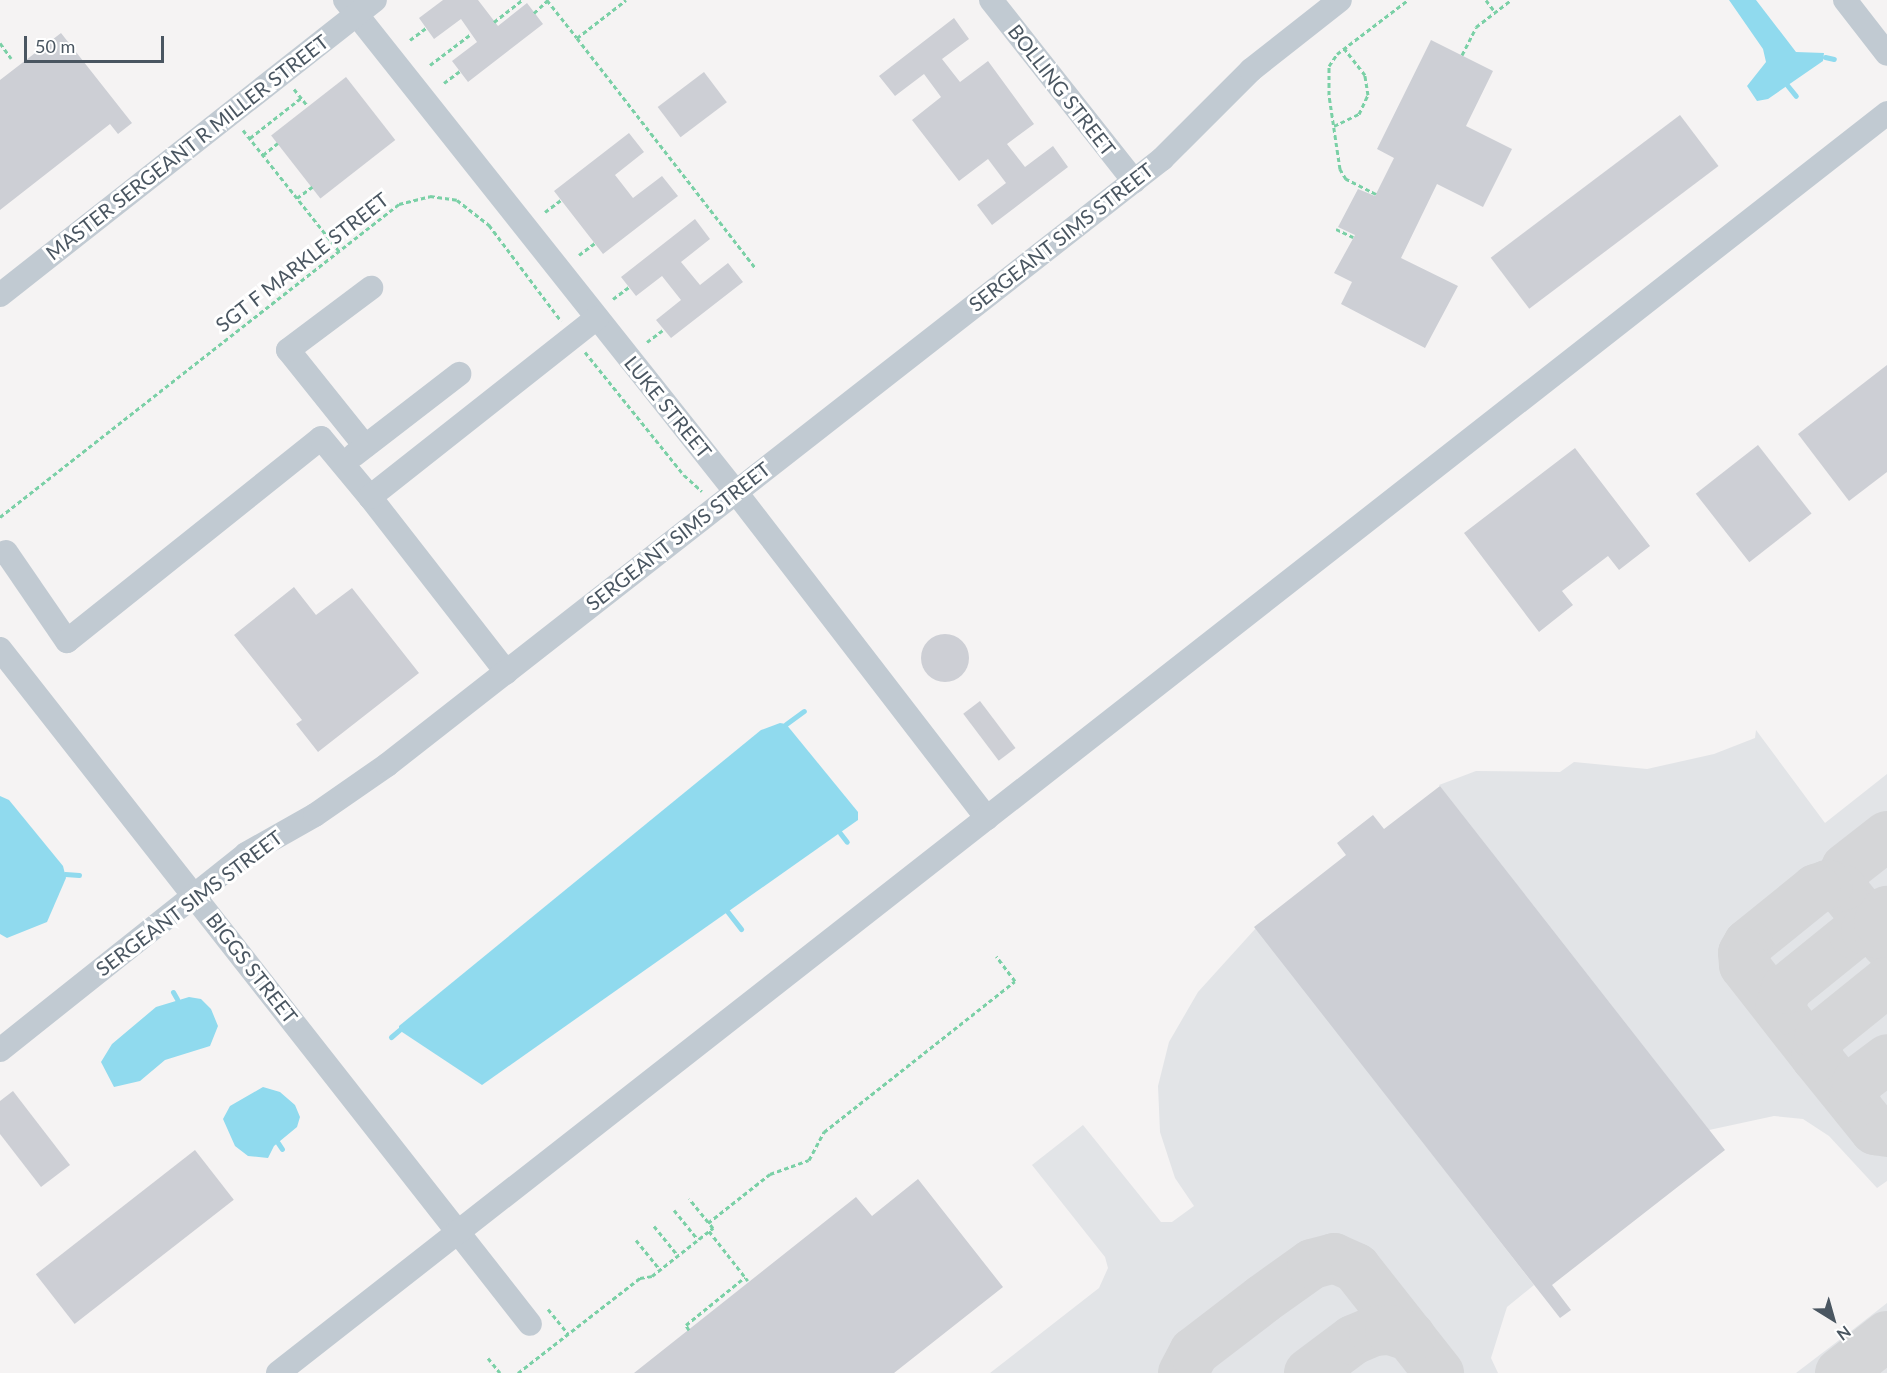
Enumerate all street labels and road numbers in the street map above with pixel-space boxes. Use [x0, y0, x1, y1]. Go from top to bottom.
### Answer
street label: BOLLING STREET [1003, 20, 1121, 160]
street label: MASTER SERGEANT R MILLER STREET [41, 29, 333, 265]
street label: SERGEANT SIMS STREET [964, 157, 1158, 317]
street label: SGT F MARKLE STREET [210, 187, 394, 337]
street label: LUKE STREET [620, 351, 716, 463]
street label: SERGEANT SIMS STREET [581, 456, 775, 616]
street label: SERGEANT SIMS STREET [91, 825, 287, 981]
street label: BIGGS STREET [201, 908, 303, 1028]

